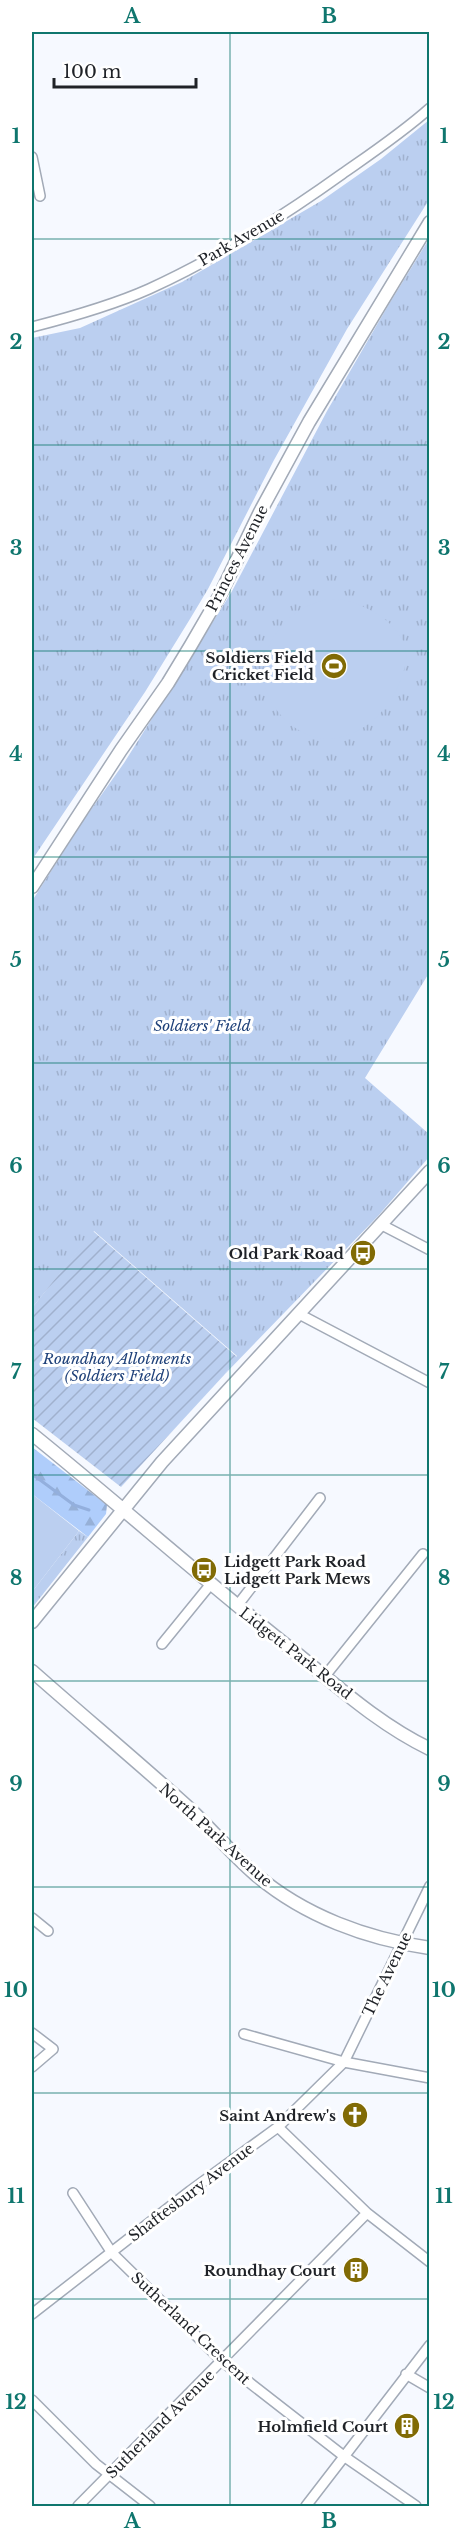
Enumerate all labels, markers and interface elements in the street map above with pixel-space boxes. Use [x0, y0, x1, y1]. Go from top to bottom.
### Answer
text: A [123, 4, 141, 28]
text: B [321, 4, 337, 28]
scale bar [54, 51, 196, 89]
text: 100 m [63, 61, 121, 83]
text: 1 [12, 124, 21, 148]
text: 1 [440, 124, 449, 148]
street label: Park Avenue [195, 206, 287, 270]
text: 2 [9, 330, 23, 354]
text: 2 [437, 330, 451, 354]
street label: Princes Avenue [202, 501, 272, 615]
text: 3 [10, 536, 22, 560]
text: 3 [438, 536, 450, 560]
place label: Soldiers Field Cricket Field [206, 648, 315, 684]
sports icon: Soldiers Field Cricket Field [319, 651, 349, 681]
text: 4 [9, 742, 23, 766]
text: 4 [437, 742, 451, 766]
text: 5 [10, 948, 22, 972]
text: 5 [438, 948, 450, 972]
park label: Soldiers' Field [153, 1016, 251, 1035]
text: 6 [9, 1154, 23, 1178]
text: 6 [437, 1154, 451, 1178]
bus stop icon: Old Park Road [348, 1238, 378, 1268]
place label: Old Park Road [229, 1244, 345, 1263]
park label: Roundhay Allotments (Soldiers Field) [42, 1349, 191, 1385]
text: 7 [11, 1360, 22, 1384]
text: 7 [439, 1360, 450, 1384]
place label: Lidgett Park Road Lidgett Park Mews [224, 1552, 370, 1588]
bus stop icon: Lidgett Park Road Lidgett Park Mews [189, 1555, 219, 1585]
text: 8 [10, 1566, 22, 1590]
text: 8 [438, 1566, 450, 1590]
street label: Lidgett Park Road [236, 1603, 356, 1703]
text: 9 [9, 1772, 23, 1796]
text: 9 [437, 1772, 451, 1796]
street label: North Park Avenue [155, 1779, 277, 1891]
street label: The Avenue [358, 1929, 416, 2019]
text: 10 [4, 1978, 28, 2002]
text: 10 [432, 1978, 456, 2002]
church icon: Saint Andrew's [340, 2100, 370, 2130]
place label: Saint Andrew's [219, 2106, 336, 2125]
street label: Shaftesbury Avenue [124, 2139, 258, 2245]
text: 11 [7, 2184, 25, 2208]
text: 11 [435, 2184, 453, 2208]
building icon: Roundhay Court [341, 2255, 371, 2285]
place label: Roundhay Court [204, 2261, 336, 2280]
street label: Sutherland Crescent [127, 2268, 255, 2389]
street label: Sutherland Avenue [102, 2366, 218, 2482]
text: 12 [5, 2390, 27, 2414]
text: 12 [433, 2390, 455, 2414]
building icon: Holmfield Court [392, 2411, 422, 2441]
place label: Holmfield Court [257, 2417, 388, 2436]
text: A [123, 2509, 141, 2533]
text: B [321, 2509, 337, 2533]

